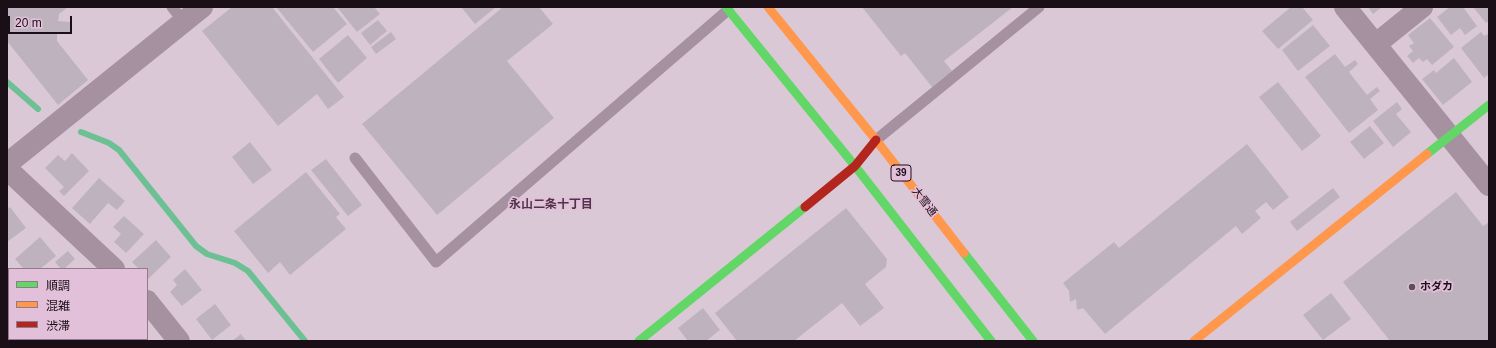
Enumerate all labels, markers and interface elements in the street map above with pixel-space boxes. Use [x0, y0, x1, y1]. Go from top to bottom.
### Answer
scale bar [10, 8, 74, 34]
text: 20 m [15, 16, 42, 30]
road number: 39 [891, 165, 911, 181]
street label: 大雪通 [909, 185, 939, 219]
district label: 永山二条十丁目 [509, 198, 593, 212]
legend [8, 268, 148, 340]
text: 順調 [46, 279, 70, 293]
place label: ホダカ [1420, 280, 1453, 294]
marker: ホダカ [1407, 282, 1417, 292]
text: 混雑 [46, 299, 70, 313]
text: 渋滞 [46, 319, 70, 333]

